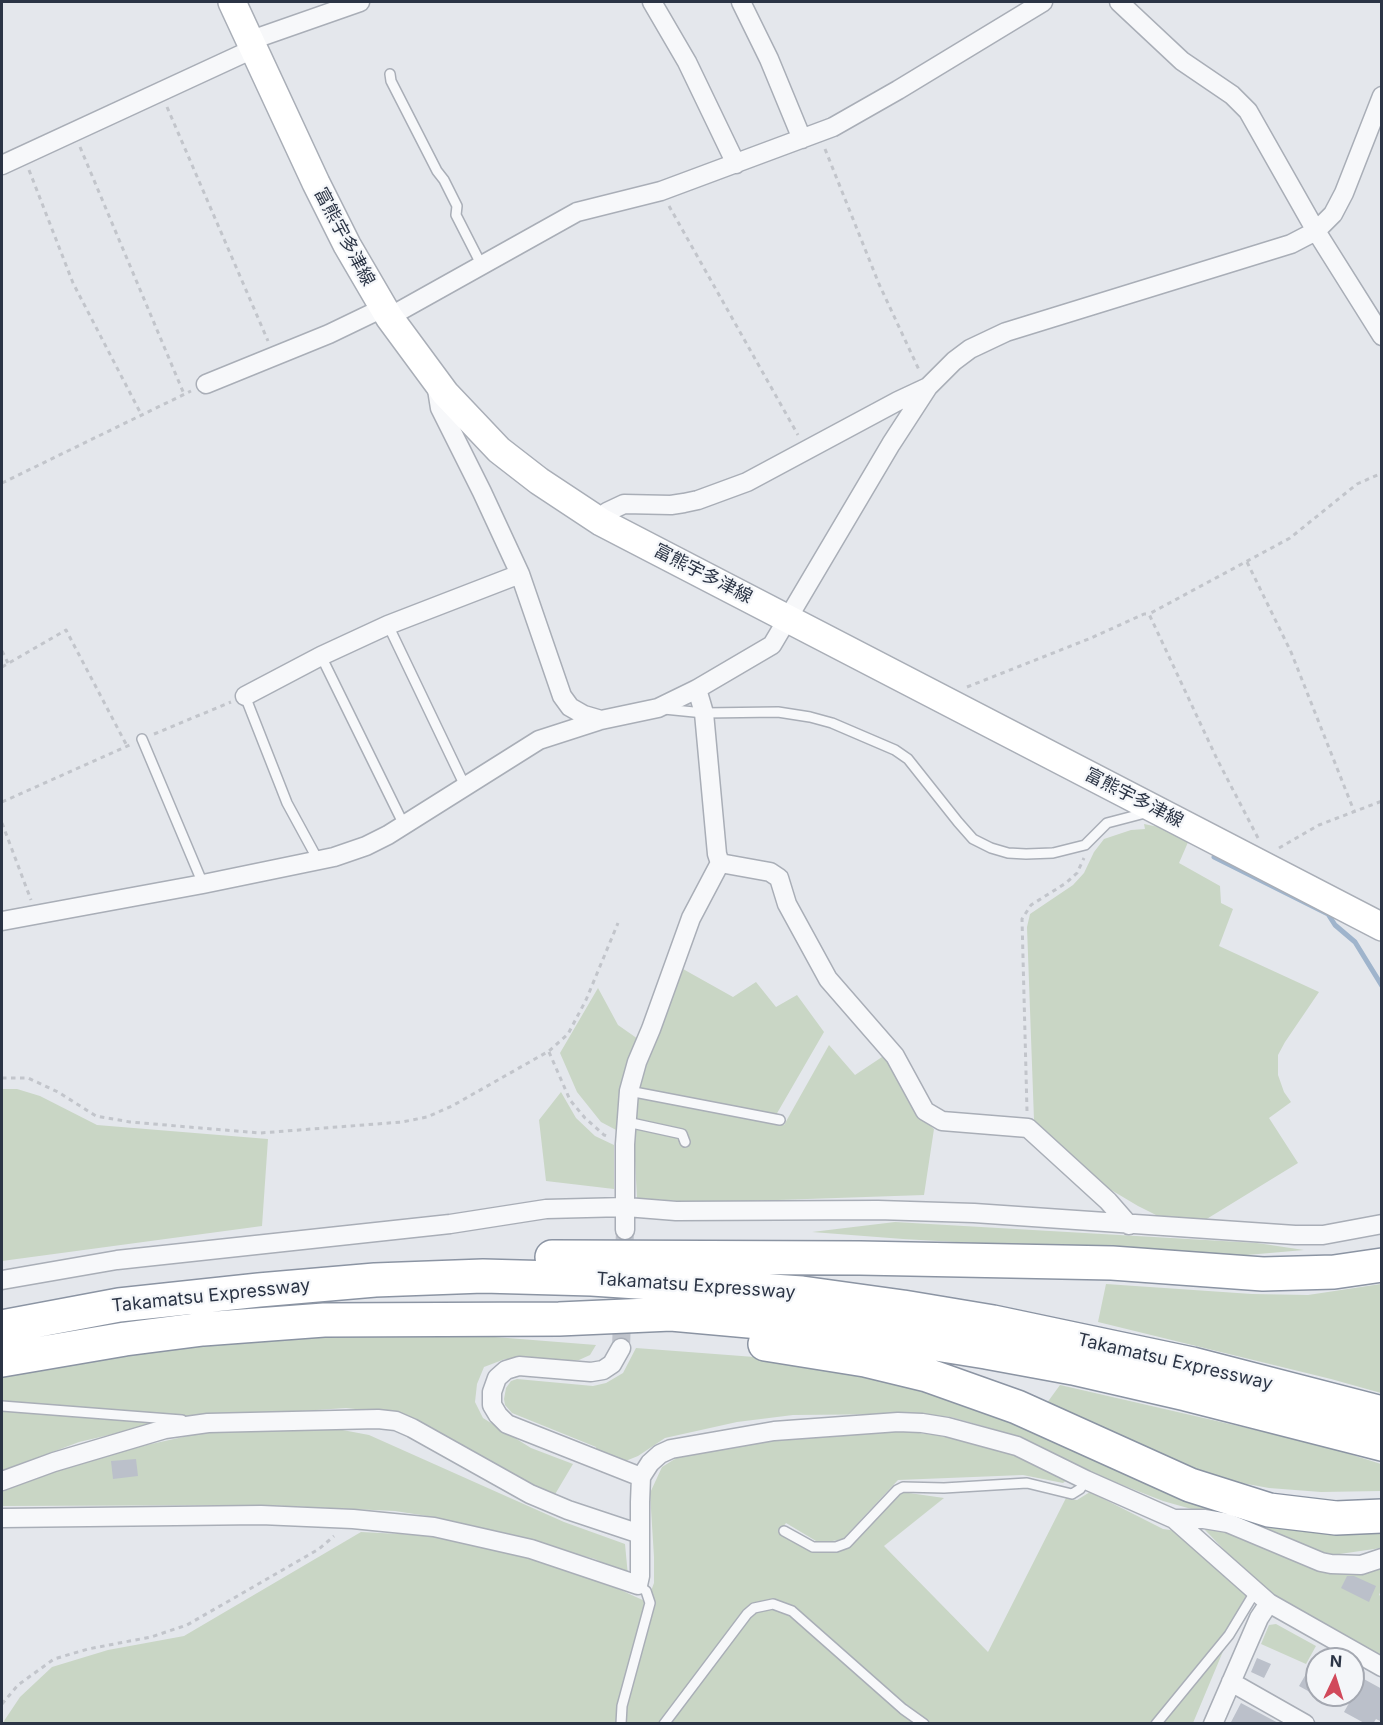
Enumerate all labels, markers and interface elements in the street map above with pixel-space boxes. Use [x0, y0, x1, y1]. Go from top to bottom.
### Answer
street label: 富熊宇多津線 [309, 184, 379, 290]
street label: 富熊宇多津線 [650, 540, 756, 608]
street label: 富熊宇多津線 [1081, 764, 1187, 832]
street label: Takamatsu Expressway [596, 1268, 796, 1304]
street label: Takamatsu Expressway [111, 1275, 311, 1317]
street label: Takamatsu Expressway [1075, 1329, 1275, 1395]
north arrow [1305, 1647, 1365, 1707]
text: N [1329, 1651, 1343, 1671]

